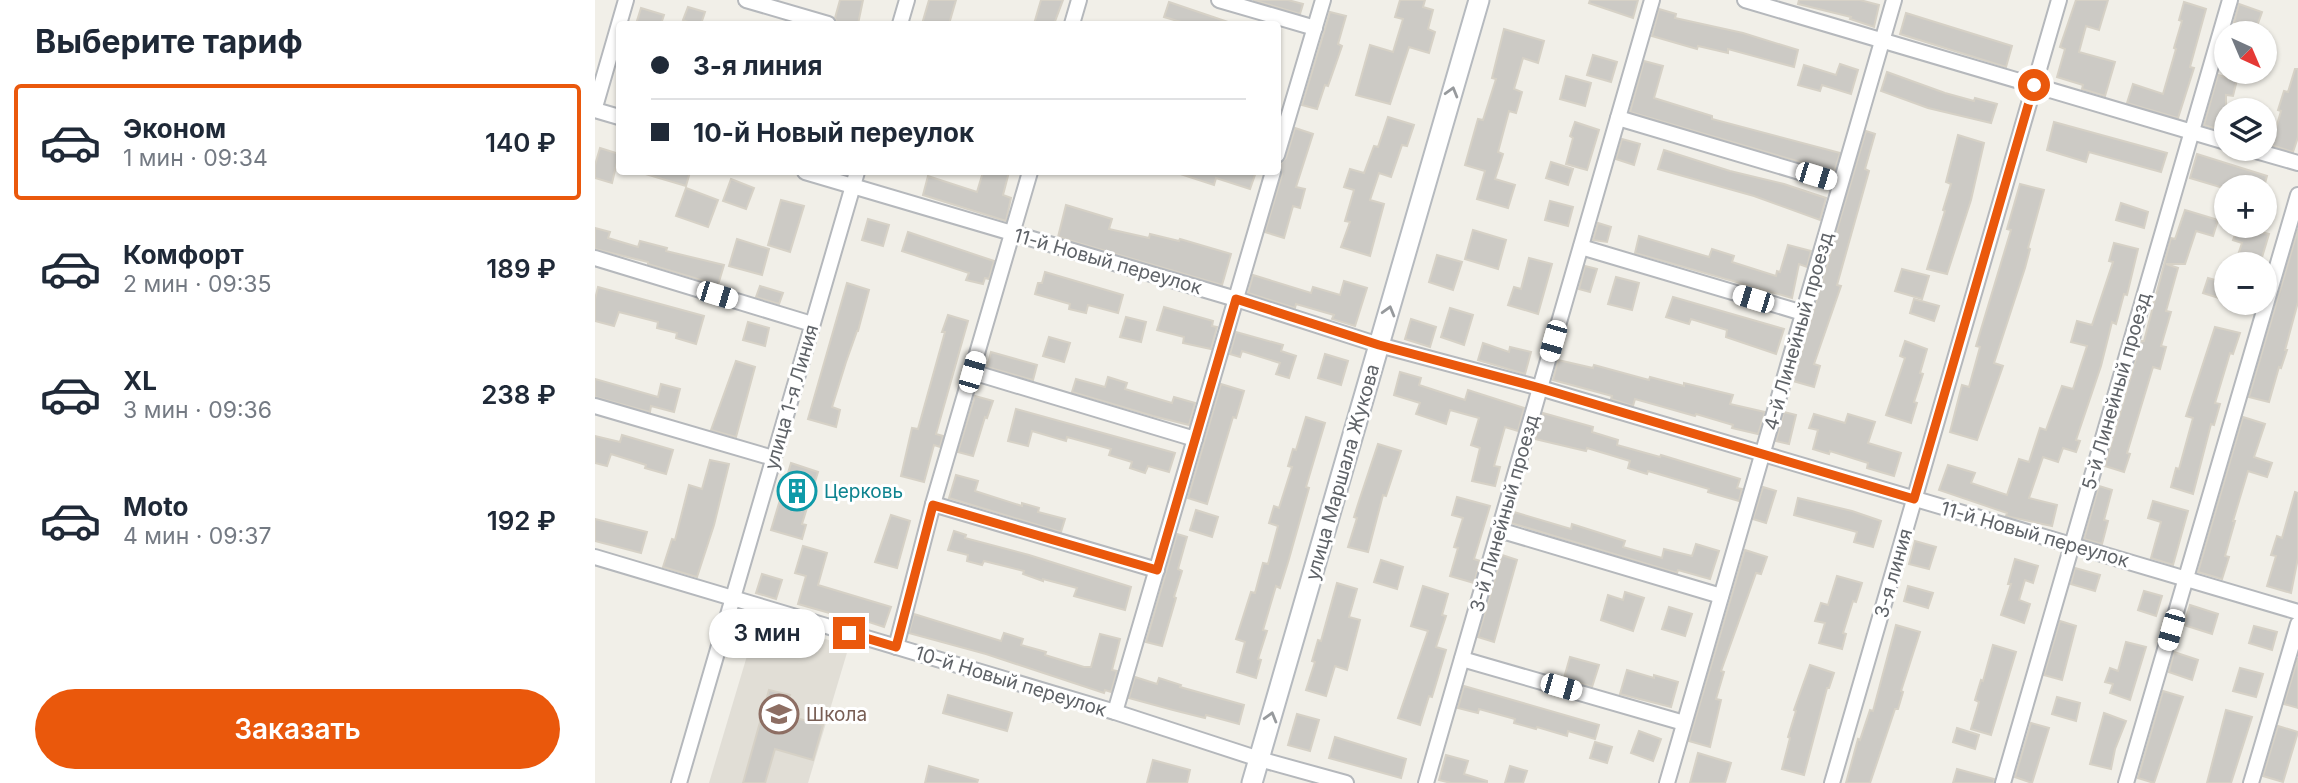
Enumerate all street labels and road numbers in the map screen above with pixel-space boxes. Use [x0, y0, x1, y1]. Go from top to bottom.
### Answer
street label: 11-й Новый переулок [1011, 224, 1205, 300]
street label: 4-й Линейный проезд [1759, 229, 1838, 433]
street label: 5-й Линейный проезд [2077, 290, 2156, 492]
street label: улица 1-я Линия [760, 322, 823, 472]
street label: улица Маршала Жукова [1301, 361, 1384, 583]
street label: 3-й Линейный проезд [1465, 412, 1544, 615]
street label: 11-й Новый переулок [1938, 497, 2132, 573]
street label: 3-я линия [1870, 526, 1917, 620]
street label: 10-й Новый переулок [912, 641, 1110, 722]

